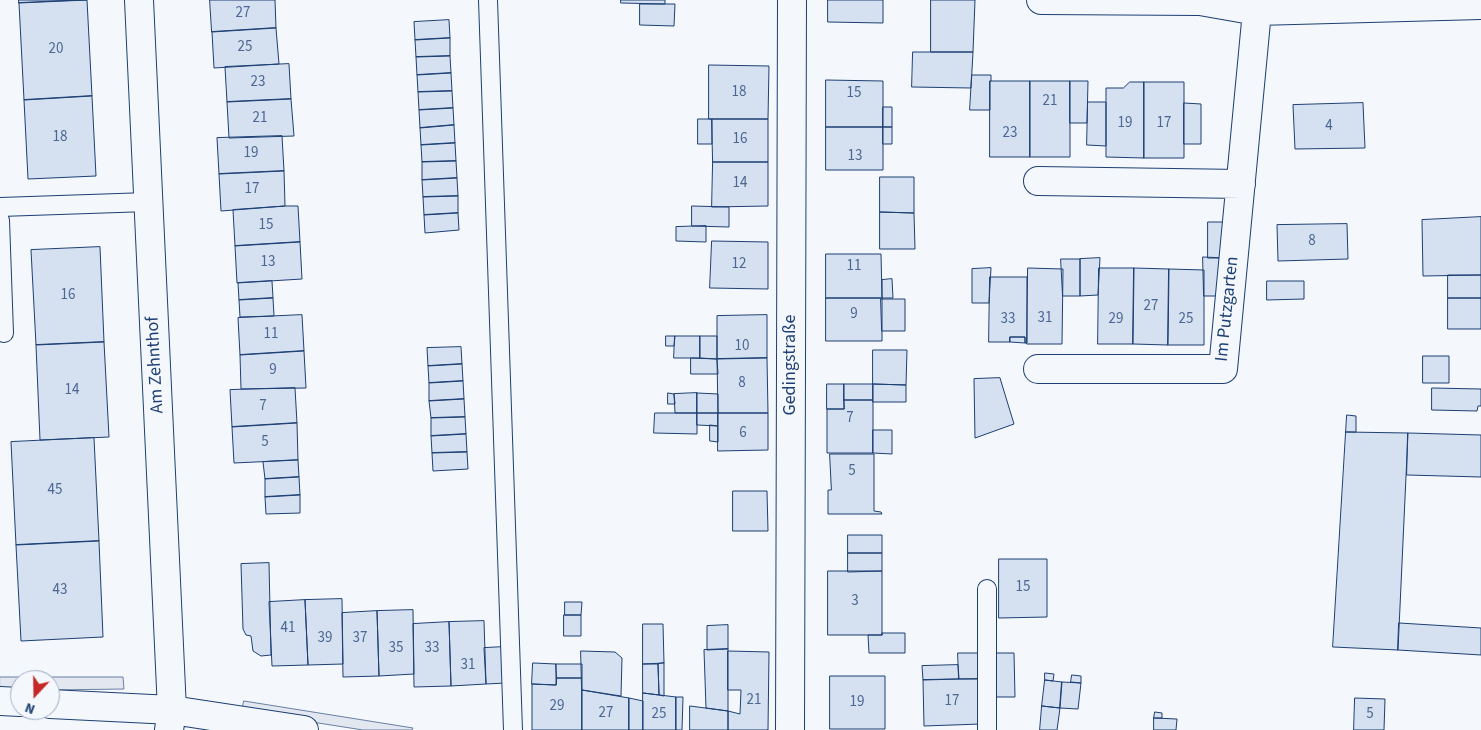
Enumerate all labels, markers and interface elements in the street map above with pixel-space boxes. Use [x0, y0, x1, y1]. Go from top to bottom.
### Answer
house number: 27 [236, 5, 250, 23]
house number: 25 [238, 39, 252, 57]
house number: 20 [49, 41, 63, 59]
house number: 23 [251, 74, 265, 92]
house number: 18 [732, 84, 746, 102]
house number: 15 [847, 85, 861, 103]
house number: 21 [1043, 93, 1057, 111]
house number: 21 [253, 110, 267, 128]
house number: 19 [1118, 115, 1132, 133]
house number: 17 [1157, 115, 1171, 133]
house number: 4 [1325, 118, 1333, 136]
house number: 23 [1003, 125, 1017, 143]
house number: 18 [53, 129, 67, 147]
house number: 16 [733, 131, 747, 149]
house number: 19 [244, 145, 258, 163]
house number: 13 [848, 148, 862, 166]
house number: 14 [733, 175, 747, 193]
house number: 17 [245, 181, 259, 199]
house number: 15 [259, 217, 273, 235]
house number: 8 [1308, 233, 1316, 251]
house number: 13 [261, 254, 275, 272]
street label: Im Putzgarten [1212, 255, 1244, 363]
house number: 12 [732, 256, 746, 274]
house number: 11 [847, 258, 861, 276]
house number: 16 [61, 287, 75, 305]
house number: 27 [1144, 298, 1158, 316]
house number: 9 [850, 306, 858, 324]
house number: 31 [1038, 310, 1052, 328]
house number: 33 [1001, 311, 1015, 329]
house number: 29 [1109, 311, 1123, 329]
house number: 25 [1179, 311, 1193, 329]
street label: Gedingstraße [780, 315, 802, 415]
street label: Am Zehnthof [143, 316, 169, 414]
house number: 11 [264, 326, 278, 344]
house number: 10 [735, 338, 749, 356]
house number: 9 [269, 362, 277, 380]
house number: 8 [738, 375, 746, 393]
house number: 14 [65, 382, 79, 400]
house number: 7 [259, 398, 267, 416]
house number: 7 [846, 410, 854, 428]
house number: 6 [739, 425, 747, 443]
house number: 5 [261, 434, 269, 452]
house number: 5 [848, 463, 856, 481]
house number: 45 [48, 482, 62, 500]
house number: 15 [1016, 579, 1030, 597]
house number: 43 [53, 582, 67, 600]
house number: 3 [851, 593, 859, 611]
house number: 41 [281, 620, 295, 638]
house number: 39 [318, 630, 332, 648]
house number: 37 [353, 630, 367, 648]
house number: 35 [389, 640, 403, 658]
house number: 33 [425, 640, 439, 658]
house number: 31 [461, 657, 475, 675]
north arrow [10, 670, 60, 720]
house number: 21 [747, 692, 761, 710]
house number: 17 [945, 693, 959, 711]
house number: 19 [850, 694, 864, 712]
text: N [22, 697, 38, 719]
house number: 29 [550, 698, 564, 716]
house number: 27 [599, 705, 613, 723]
house number: 25 [652, 706, 666, 724]
house number: 5 [1366, 706, 1374, 724]

